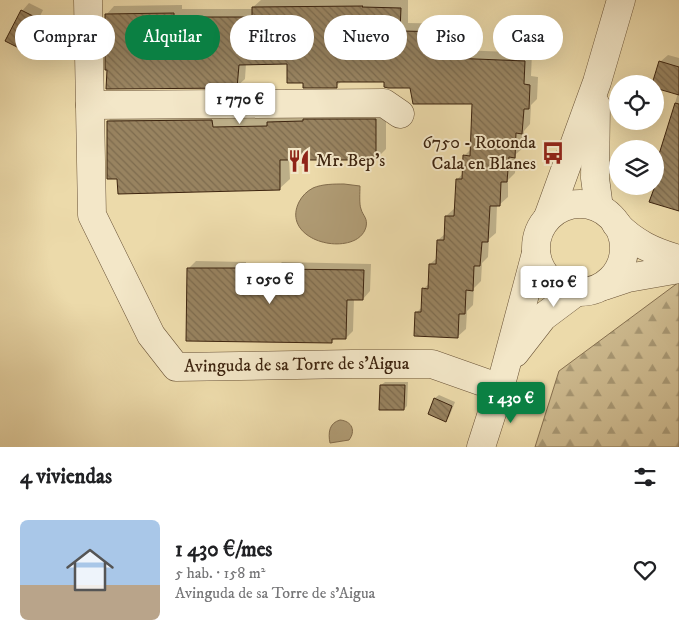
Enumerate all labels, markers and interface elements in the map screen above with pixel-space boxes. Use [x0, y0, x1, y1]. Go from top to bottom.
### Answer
chip: Comprar [15, 15, 115, 60]
chip: Alquilar [125, 15, 220, 60]
chip: Filtros [230, 15, 314, 60]
chip: Nuevo [324, 15, 407, 60]
chip: Piso [417, 15, 483, 60]
chip: Casa [493, 15, 563, 60]
map controls [609, 75, 664, 195]
button: locate [609, 75, 664, 130]
pin: 1 770 € [194, 82, 286, 125]
text: 1 770 € [216, 89, 264, 109]
place label: 6750 - Rotonda Cala en Blanes [422, 132, 536, 175]
bus stop icon: 6750 - Rotonda Cala en Blanes [540, 140, 566, 166]
button: layers [609, 140, 664, 195]
restaurant icon: Mr. Bep's [286, 148, 312, 174]
place label: Mr. Bep's [316, 150, 385, 172]
pin: 1 050 € [224, 262, 316, 305]
pin: 1 010 € [508, 266, 600, 308]
text: 1 050 € [246, 269, 294, 289]
text: 1 010 € [531, 272, 577, 292]
street label: Avinguda de sa Torre de s'Aigua [184, 353, 410, 378]
pin: 1 430 € [465, 382, 557, 424]
text: 1 430 € [488, 388, 534, 408]
icon: filters [631, 463, 659, 491]
text: 4 viviendas [20, 464, 112, 490]
text: 1 430 €/mes [175, 537, 272, 563]
icon: home [60, 540, 120, 600]
icon: heart [631, 556, 659, 584]
text: 5 hab. · 158 m² [175, 563, 265, 583]
text: Avinguda de sa Torre de s'Aigua [175, 583, 375, 603]

